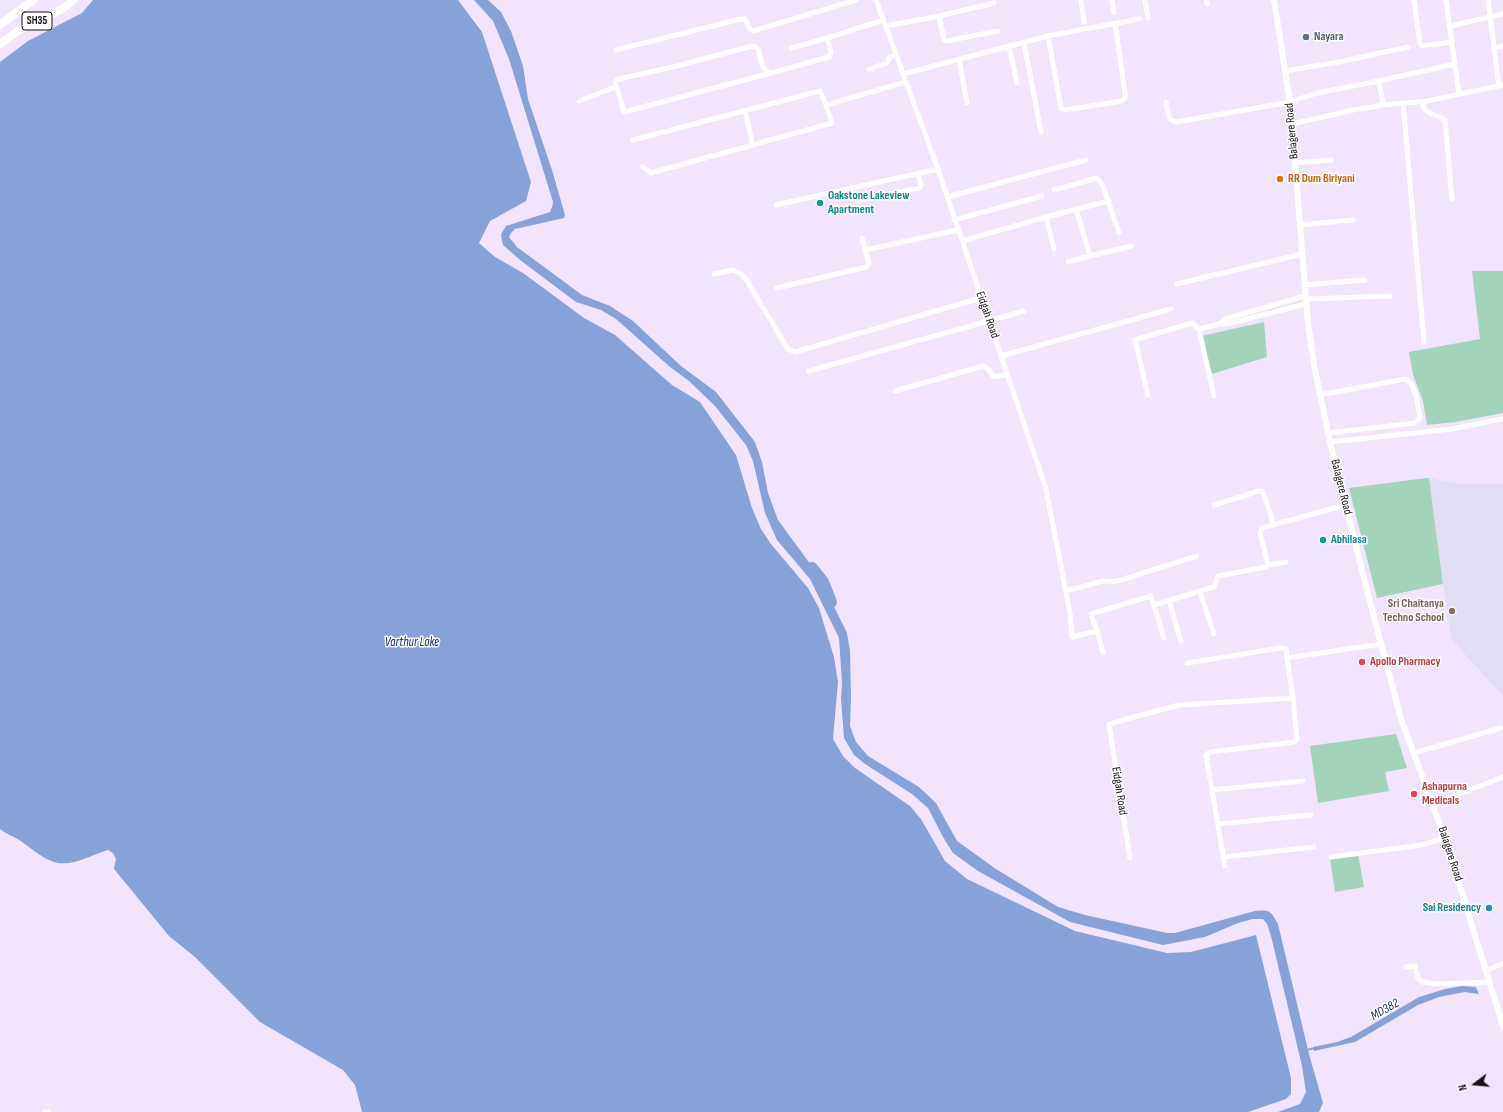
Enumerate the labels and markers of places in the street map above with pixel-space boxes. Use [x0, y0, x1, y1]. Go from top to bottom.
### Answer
place label: Nayara [1314, 30, 1343, 44]
marker: Nayara [1301, 32, 1311, 42]
place label: RR Dum Biriyani [1288, 172, 1355, 186]
marker: RR Dum Biriyani [1275, 174, 1285, 184]
place label: Oakstone Lakeview Apartment [828, 189, 909, 217]
marker: Oakstone Lakeview Apartment [815, 198, 825, 208]
place label: Abhilasa [1331, 533, 1367, 547]
marker: Abhilasa [1318, 535, 1328, 545]
place label: Sri Chaitanya Techno School [1383, 597, 1444, 625]
marker: Sri Chaitanya Techno School [1447, 606, 1457, 616]
place label: Apollo Pharmacy [1370, 655, 1441, 669]
marker: Apollo Pharmacy [1357, 657, 1367, 667]
place label: Ashapurna Medicals [1422, 780, 1467, 808]
marker: Ashapurna Medicals [1409, 789, 1419, 799]
place label: Sai Residency [1423, 901, 1481, 915]
marker: Sai Residency [1484, 903, 1494, 913]

